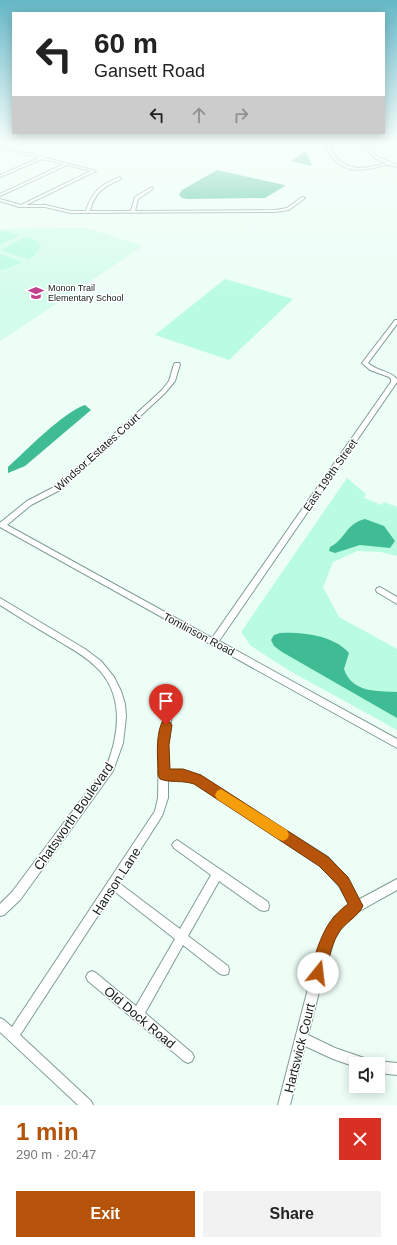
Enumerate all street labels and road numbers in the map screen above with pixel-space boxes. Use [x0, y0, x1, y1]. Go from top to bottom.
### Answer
street label: Windsor Estates Court [52, 411, 142, 493]
street label: East 199th Street [301, 437, 359, 513]
street label: Tomlinson Road [161, 610, 237, 658]
street label: Chatsworth Boulevard [31, 760, 116, 873]
street label: Hanson Lane [89, 845, 144, 918]
street label: Old Dock Road [101, 983, 178, 1051]
street label: Hartswick Court [281, 1001, 318, 1094]

